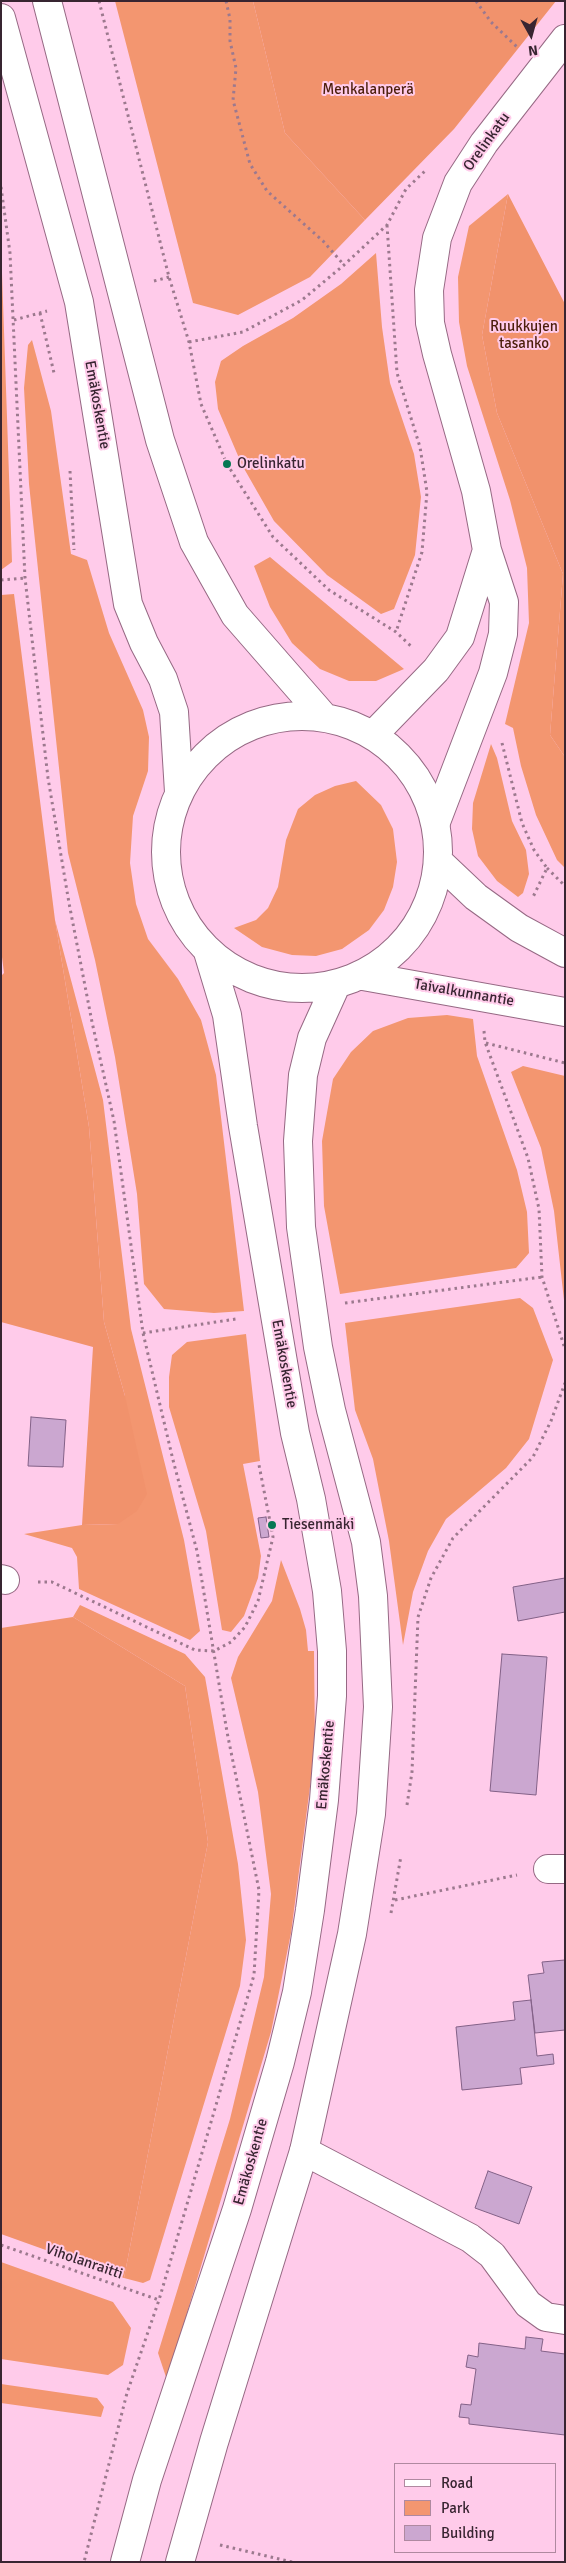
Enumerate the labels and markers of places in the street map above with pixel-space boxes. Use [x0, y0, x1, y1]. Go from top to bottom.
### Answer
place label: Orelinkatu [237, 455, 305, 473]
marker: Orelinkatu [221, 458, 233, 470]
place label: Tiesenmäki [282, 1516, 354, 1534]
marker: Tiesenmäki [266, 1519, 278, 1531]

